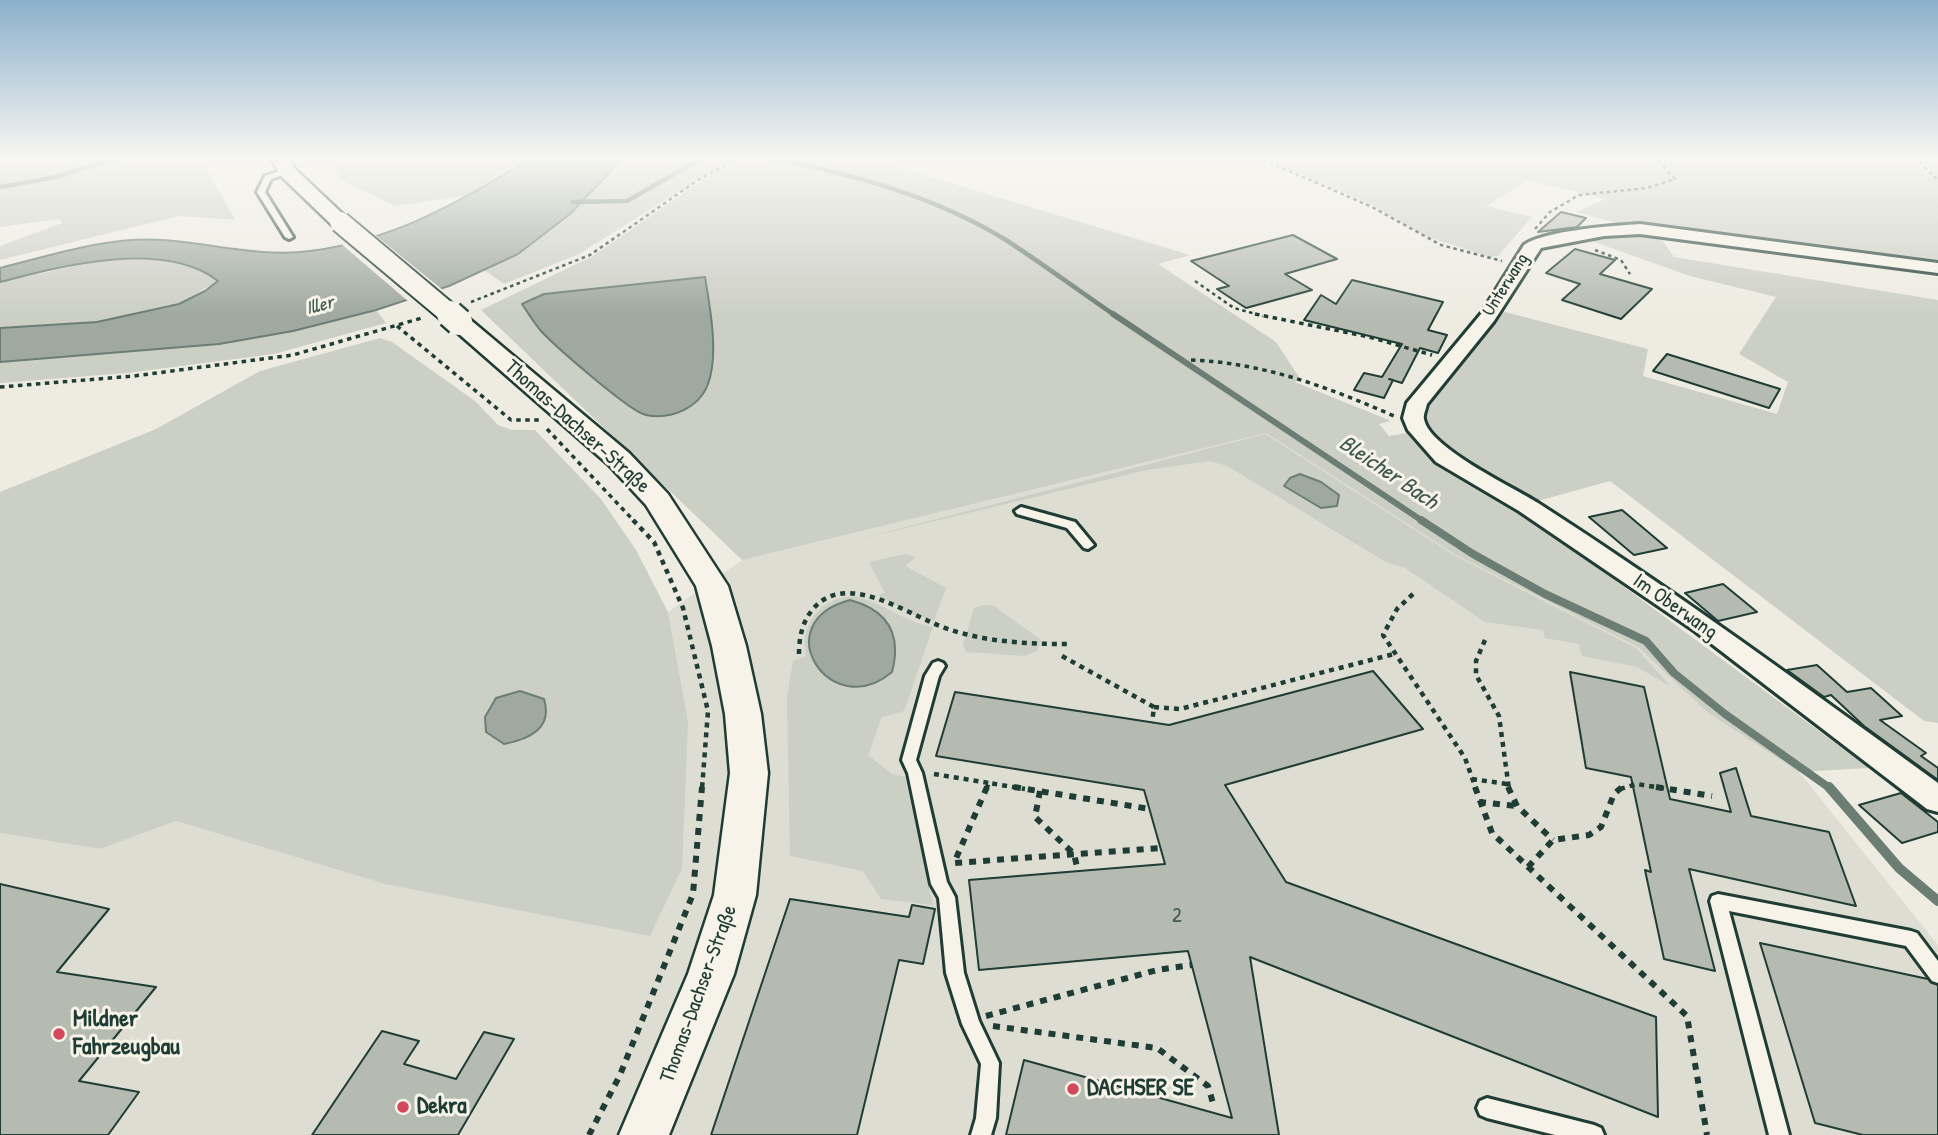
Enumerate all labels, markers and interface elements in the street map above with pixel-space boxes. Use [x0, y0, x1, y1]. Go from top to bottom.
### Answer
street label: Unterwang [1478, 250, 1534, 320]
water label: Iller [304, 292, 336, 320]
street label: Thomas-Dachser-Straße [499, 355, 655, 499]
water label: Bleicher Bach [1333, 430, 1443, 516]
street label: Im Oberwang [1628, 569, 1722, 645]
street label: Thomas-Dachser-Straße [655, 902, 743, 1086]
house number: 2 [1172, 903, 1182, 929]
place label: Mildner Fahrzeugbau [73, 1006, 180, 1062]
marker: Mildner Fahrzeugbau [51, 1026, 67, 1042]
place label: DACHSER SE [1087, 1075, 1194, 1103]
marker: DACHSER SE [1065, 1081, 1081, 1097]
place label: Dekra [417, 1093, 467, 1121]
marker: Dekra [395, 1099, 411, 1115]

